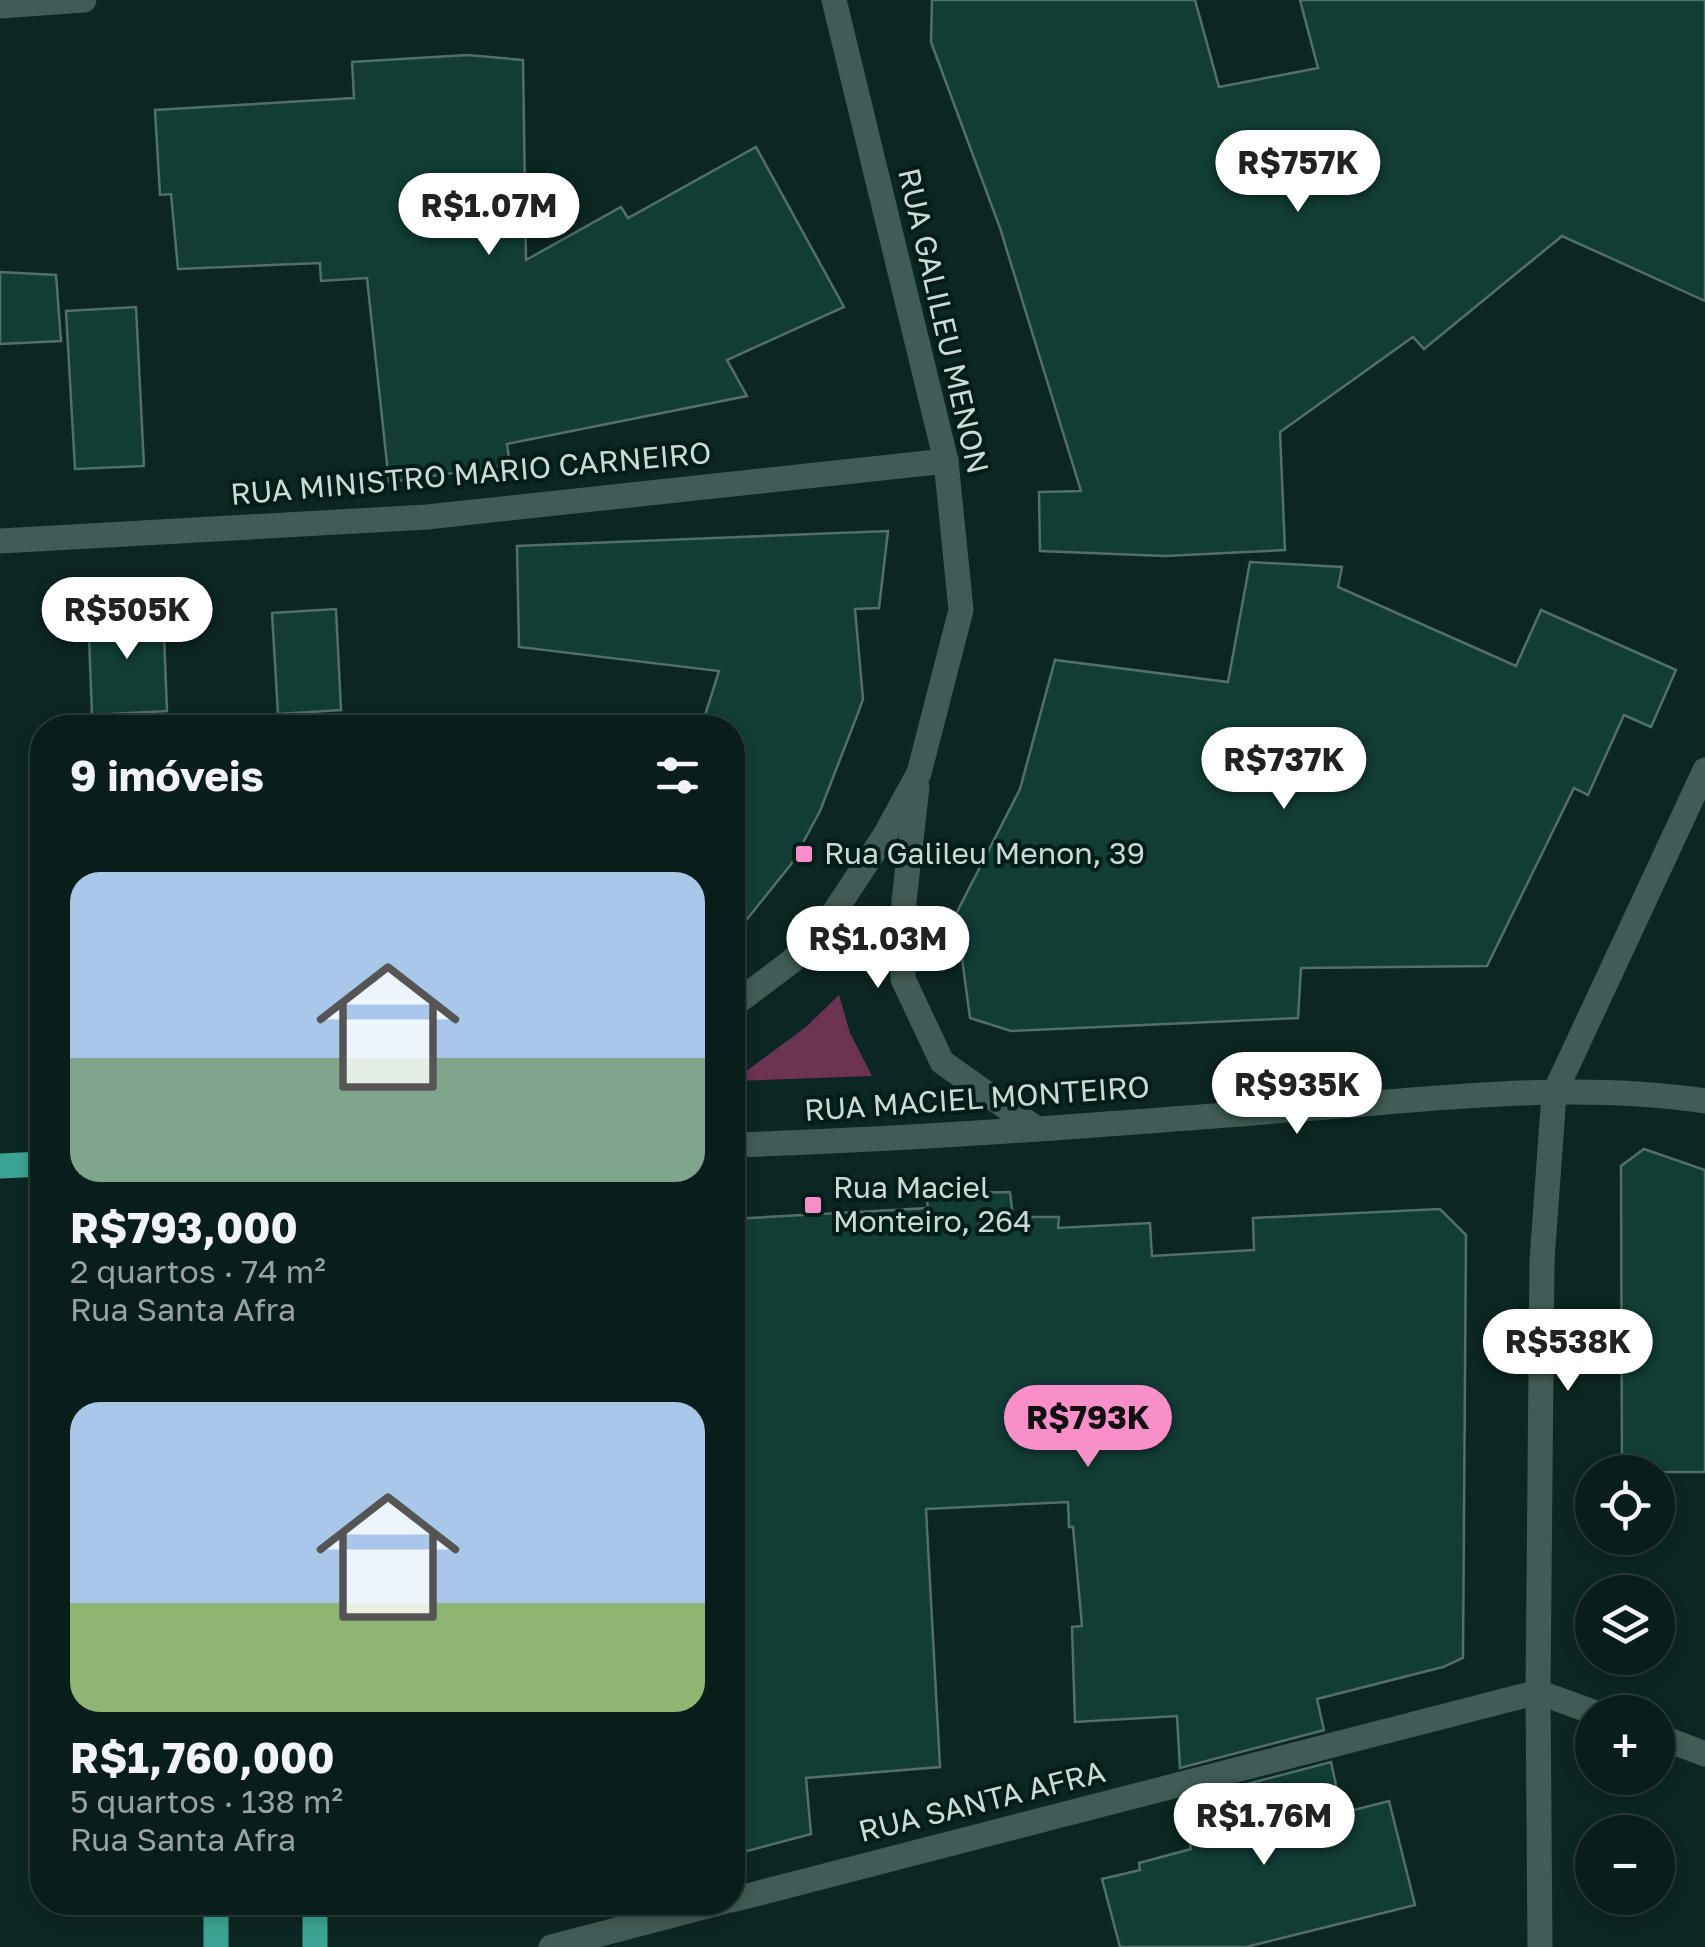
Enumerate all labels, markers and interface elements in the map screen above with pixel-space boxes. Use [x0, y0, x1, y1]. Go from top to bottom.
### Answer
pin: R$757K [1217, 130, 1379, 215]
text: R$757K [1237, 143, 1359, 181]
street label: RUA GALILEU MENON [891, 164, 997, 477]
pin: R$1.07M [397, 173, 581, 258]
text: R$1.07M [420, 186, 558, 224]
street label: RUA MINISTRO MARIO CARNEIRO [229, 434, 713, 512]
pin: R$505K [46, 577, 208, 662]
text: R$505K [64, 590, 190, 628]
pin: R$737K [1203, 727, 1365, 812]
text: R$737K [1223, 740, 1345, 778]
icon: filters [650, 748, 705, 803]
text: 9 imóveis [70, 750, 264, 800]
place label: Rua Galileu Menon, 39 [824, 835, 1145, 871]
marker: Rua Galileu Menon, 39 [793, 843, 815, 865]
pin: R$1.03M [786, 906, 970, 991]
text: R$1.03M [808, 919, 948, 957]
icon: home [298, 937, 478, 1117]
pin: R$935K [1216, 1052, 1378, 1137]
text: R$935K [1234, 1065, 1360, 1103]
street label: RUA MACIEL MONTEIRO [803, 1068, 1151, 1128]
place label: Rua Maciel Monteiro, 264 [833, 1169, 1032, 1239]
marker: Rua Maciel Monteiro, 264 [802, 1194, 824, 1216]
text: R$793,000 [70, 1202, 298, 1252]
text: 2 quartos · 74 m² [70, 1252, 326, 1290]
text: Rua Santa Afra [70, 1290, 296, 1328]
pin: R$538K [1487, 1309, 1649, 1394]
text: R$538K [1505, 1322, 1631, 1360]
pin: R$793K [1007, 1385, 1169, 1470]
text: R$793K [1026, 1398, 1150, 1436]
map controls [1575, 1455, 1675, 1915]
button: locate [1575, 1455, 1675, 1555]
icon: home [298, 1467, 478, 1647]
button: layers [1575, 1575, 1675, 1675]
button: + [1575, 1695, 1675, 1795]
text: R$1,760,000 [70, 1732, 335, 1782]
street label: RUA SANTA AFRA [855, 1753, 1109, 1849]
text: 5 quartos · 138 m² [70, 1782, 343, 1820]
pin: R$1.76M [1172, 1783, 1356, 1868]
text: R$1.76M [1196, 1796, 1332, 1834]
button: − [1575, 1815, 1675, 1915]
text: Rua Santa Afra [70, 1820, 296, 1858]

